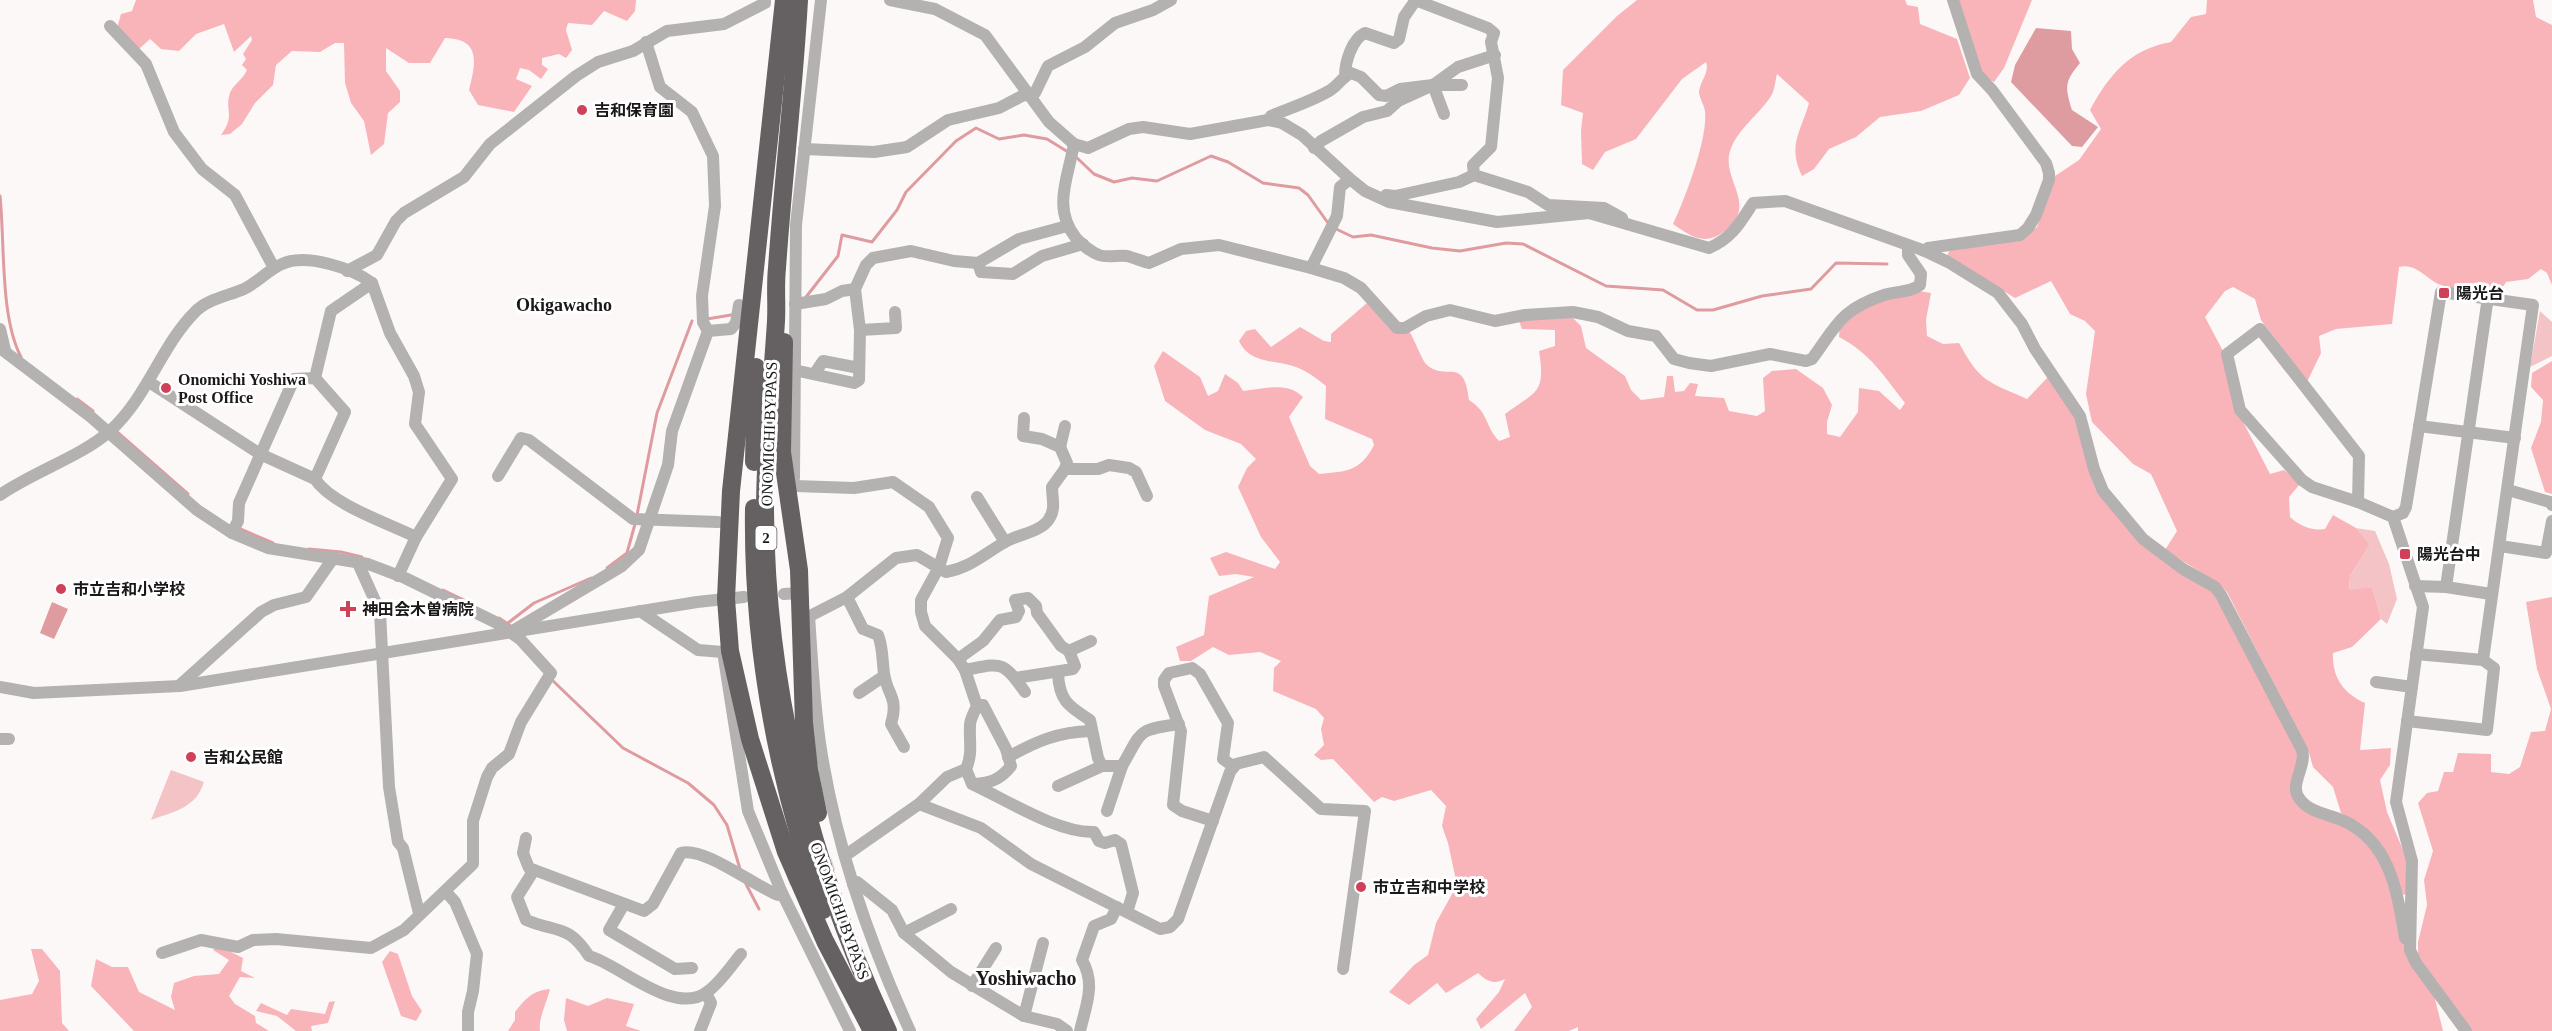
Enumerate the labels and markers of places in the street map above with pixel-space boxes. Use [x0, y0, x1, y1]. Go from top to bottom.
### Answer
place label: 吉和保育園 [594, 102, 674, 119]
marker: 吉和保育園 [575, 103, 589, 117]
place label: 陽光台 [2456, 285, 2504, 302]
marker: 陽光台 [2437, 286, 2451, 300]
place label: Onomichi Yoshiwa Post Office [178, 371, 306, 406]
marker: Onomichi Yoshiwa Post Office [159, 381, 173, 395]
place label: 陽光台中 [2417, 546, 2481, 563]
marker: 陽光台中 [2398, 547, 2412, 561]
place label: 市立吉和小学校 [73, 581, 185, 598]
marker: 市立吉和小学校 [54, 582, 68, 596]
marker: 神田会木曽病院 [339, 600, 357, 618]
place label: 神田会木曽病院 [362, 600, 474, 618]
place label: 吉和公民館 [203, 749, 283, 766]
marker: 吉和公民館 [184, 750, 198, 764]
place label: 市立吉和中学校 [1373, 879, 1485, 896]
marker: 市立吉和中学校 [1354, 880, 1368, 894]

